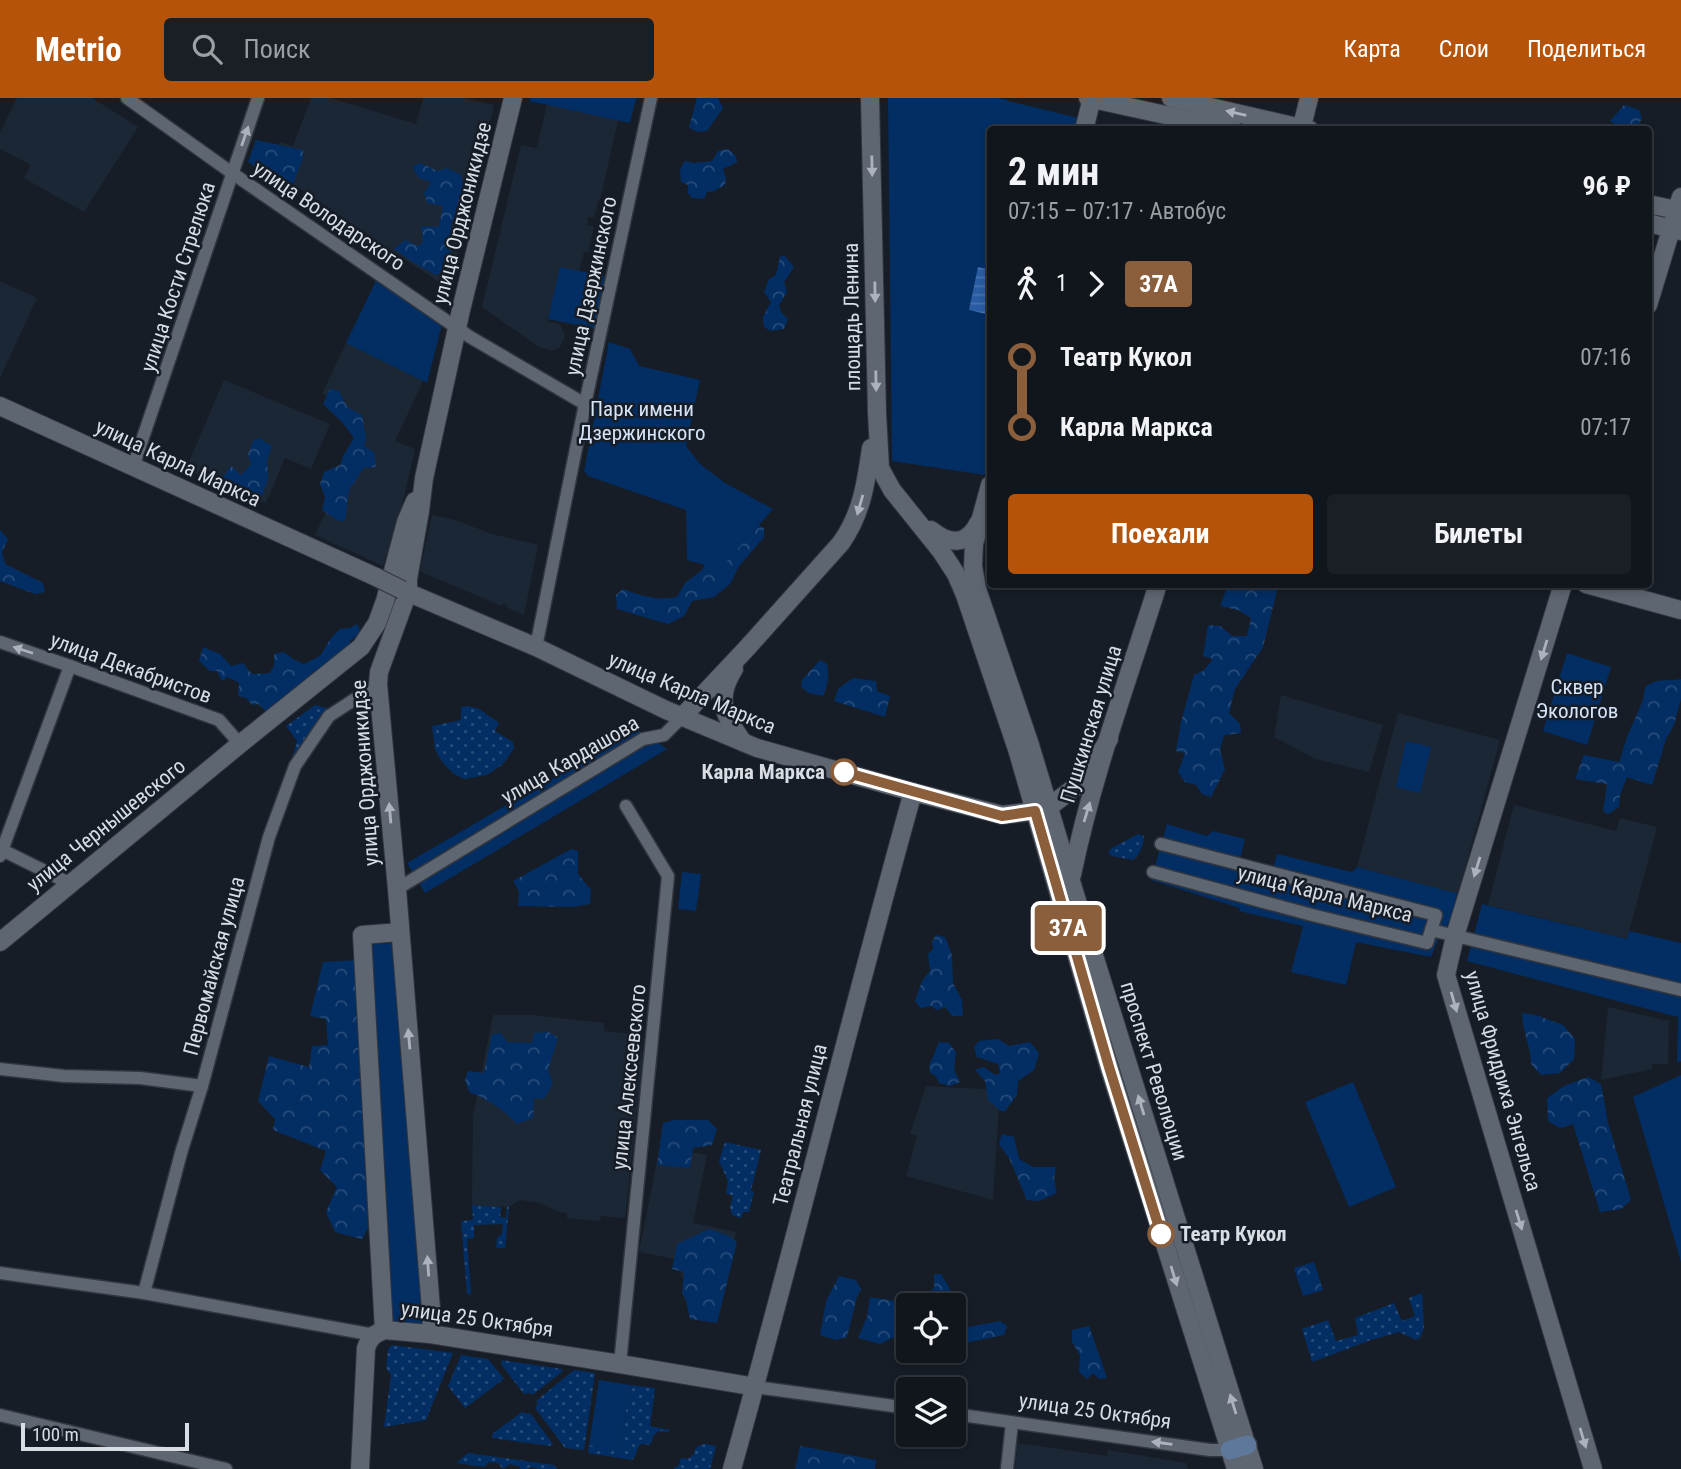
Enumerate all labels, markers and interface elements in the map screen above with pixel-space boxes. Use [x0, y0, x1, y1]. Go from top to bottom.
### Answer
search box [164, 18, 654, 81]
text: Metrio [35, 30, 122, 69]
icon: search [188, 30, 226, 68]
text: Поиск [244, 34, 311, 64]
text: Карта [1343, 35, 1401, 63]
text: Слои [1439, 35, 1489, 63]
text: Поделиться [1527, 35, 1646, 63]
one-way arrow [1225, 107, 1247, 118]
street label: улица Орджоникидзе [428, 119, 496, 306]
one-way arrow [240, 125, 251, 146]
text: 2 мин [1008, 150, 1099, 194]
one-way arrow [867, 155, 878, 177]
street label: улица Володарского [249, 156, 409, 276]
text: 96 ₽ [1582, 171, 1631, 201]
street label: улица Кости Стрелюка [136, 179, 220, 375]
street label: улица Дзержинского [560, 194, 622, 378]
text: 07:15 – 07:17 · Автобус [1008, 198, 1226, 225]
street label: площадь Ленина [839, 243, 865, 391]
icon: walk [1008, 265, 1046, 303]
icon: forward [1077, 265, 1115, 303]
text: 1 [1056, 270, 1067, 297]
text: 37А [1139, 270, 1178, 298]
one-way arrow [869, 281, 881, 303]
text: Театр Кукол [1060, 342, 1192, 372]
text: 07:16 [1580, 344, 1631, 371]
one-way arrow [870, 370, 882, 392]
park label: Парк имени Дзержинского [579, 397, 705, 445]
text: Карла Маркса [1060, 412, 1213, 442]
street label: улица Карла Маркса [92, 414, 264, 512]
text: 07:17 [1580, 414, 1631, 441]
one-way arrow [854, 494, 865, 516]
button: Поехали [1008, 494, 1313, 574]
button: Билеты [1327, 494, 1631, 574]
street label: улица Декабристов [47, 628, 215, 708]
one-way arrow [1538, 640, 1548, 661]
street label: Пушкинская улица [1056, 642, 1126, 806]
one-way arrow [12, 644, 33, 655]
street label: улица Карла Маркса [605, 647, 779, 739]
park label: Сквер Экологов [1536, 675, 1618, 723]
street label: улица Орджоникидзе [347, 679, 383, 867]
street label: улица Кардашова [497, 711, 643, 809]
street label: улица Чернышевского [22, 754, 190, 896]
marker: Карла Маркса [831, 759, 857, 785]
place label: Карла Маркса [702, 760, 825, 784]
one-way arrow [384, 801, 395, 823]
one-way arrow [1083, 801, 1093, 822]
one-way arrow [1471, 857, 1481, 878]
street label: улица Карла Маркса [1235, 861, 1415, 927]
street label: Первомайская улица [179, 874, 249, 1058]
line badge: 37А [1028, 905, 1108, 951]
text: 37А [1049, 914, 1087, 942]
street label: улица Фридриха Энгельса [1460, 968, 1546, 1194]
street label: проспект Революции [1115, 979, 1193, 1163]
street label: улица Алексеевского [607, 983, 651, 1171]
one-way arrow [1449, 991, 1460, 1013]
one-way arrow [403, 1028, 414, 1050]
street label: Театральная улица [768, 1041, 832, 1209]
one-way arrow [1135, 1095, 1146, 1116]
one-way arrow [1514, 1210, 1524, 1231]
marker: Театр Кукол [1148, 1221, 1174, 1247]
place label: Театр Кукол [1180, 1222, 1287, 1246]
one-way arrow [422, 1255, 433, 1277]
one-way arrow [1170, 1265, 1180, 1286]
map controls [896, 1293, 966, 1447]
button: locate [896, 1293, 966, 1363]
street label: улица 25 Октября [399, 1296, 555, 1342]
button: layers [896, 1377, 966, 1447]
street label: улица 25 Октября [1017, 1388, 1173, 1434]
one-way arrow [1228, 1393, 1238, 1414]
scale bar [21, 1420, 189, 1452]
text: 100 m [32, 1423, 79, 1446]
one-way arrow [1579, 1428, 1589, 1449]
one-way arrow [1151, 1438, 1173, 1449]

